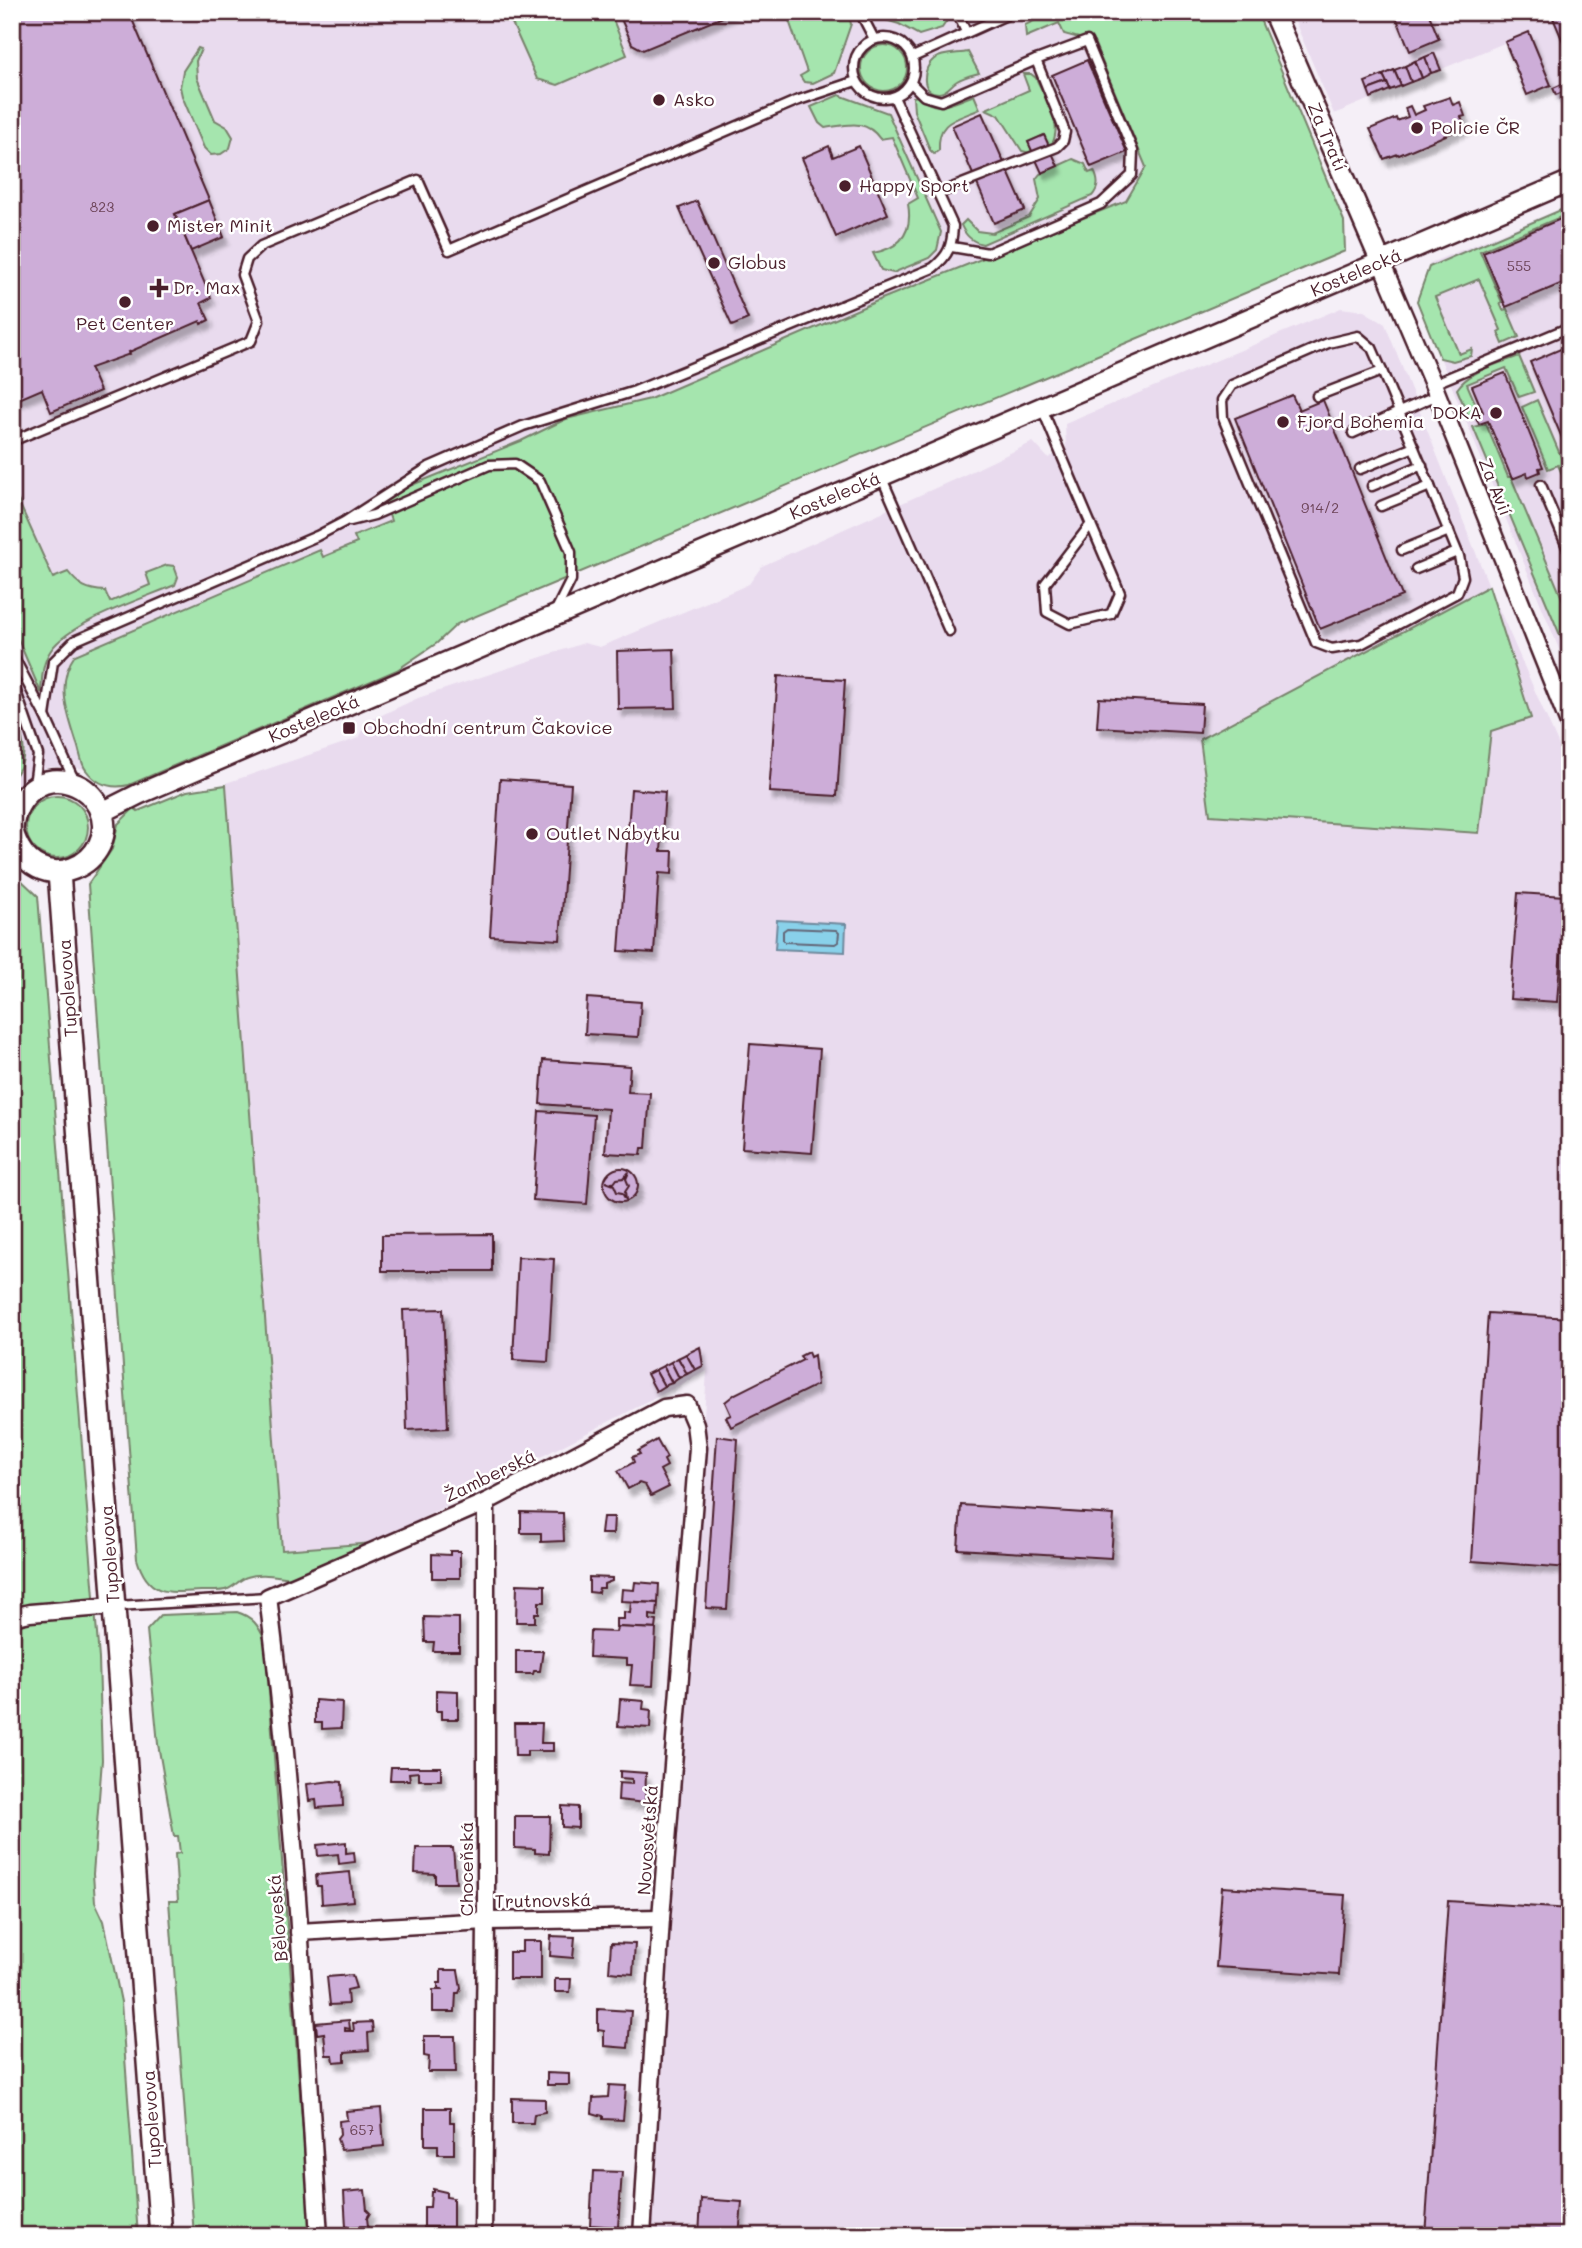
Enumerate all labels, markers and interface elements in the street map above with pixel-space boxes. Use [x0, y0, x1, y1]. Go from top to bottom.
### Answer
place label: Asko [673, 87, 715, 111]
marker: Asko [651, 92, 667, 108]
street label: Za Tratí [1303, 98, 1353, 175]
place label: Policie ČR [1431, 115, 1520, 139]
marker: Policie ČR [1409, 120, 1425, 136]
place label: Happy Sport [859, 173, 969, 197]
marker: Happy Sport [837, 178, 853, 194]
house number: 823 [90, 197, 114, 216]
place label: Mister Minit [167, 213, 273, 237]
marker: Mister Minit [145, 218, 161, 234]
street label: Kostelecká [1307, 242, 1405, 302]
place label: Globus [728, 250, 787, 274]
marker: Globus [706, 255, 722, 271]
house number: 555 [1507, 256, 1531, 275]
place label: Dr. Max [173, 275, 240, 299]
marker: Dr. Max [151, 280, 167, 296]
marker: Pet Center [117, 294, 133, 310]
place label: Pet Center [76, 311, 174, 335]
place label: DOKA [1432, 400, 1482, 424]
marker: DOKA [1488, 405, 1504, 421]
place label: Fjord Bohemia [1297, 409, 1424, 433]
marker: Fjord Bohemia [1275, 414, 1291, 430]
street label: Za Avií [1473, 454, 1518, 519]
street label: Kostelecká [786, 465, 884, 525]
house number: 914/2 [1301, 498, 1339, 517]
street label: Kostelecká [265, 688, 363, 748]
place label: Obchodní centrum Čakovice [363, 715, 613, 739]
marker: Obchodní centrum Čakovice [341, 720, 357, 736]
place label: Outlet Nábytku [546, 821, 680, 845]
marker: Outlet Nábytku [524, 826, 540, 842]
street label: Tupolevova [52, 938, 82, 1038]
street label: Žamberská [440, 1443, 539, 1508]
street label: Tupolevova [94, 1504, 124, 1604]
street label: Novosvětská [631, 1784, 663, 1896]
street label: Choceňská [454, 1822, 478, 1916]
street label: Běloveská [261, 1873, 293, 1963]
street label: Trutnovská [495, 1887, 591, 1913]
street label: Tupolevova [136, 2069, 166, 2169]
house number: 657 [350, 2120, 374, 2139]

